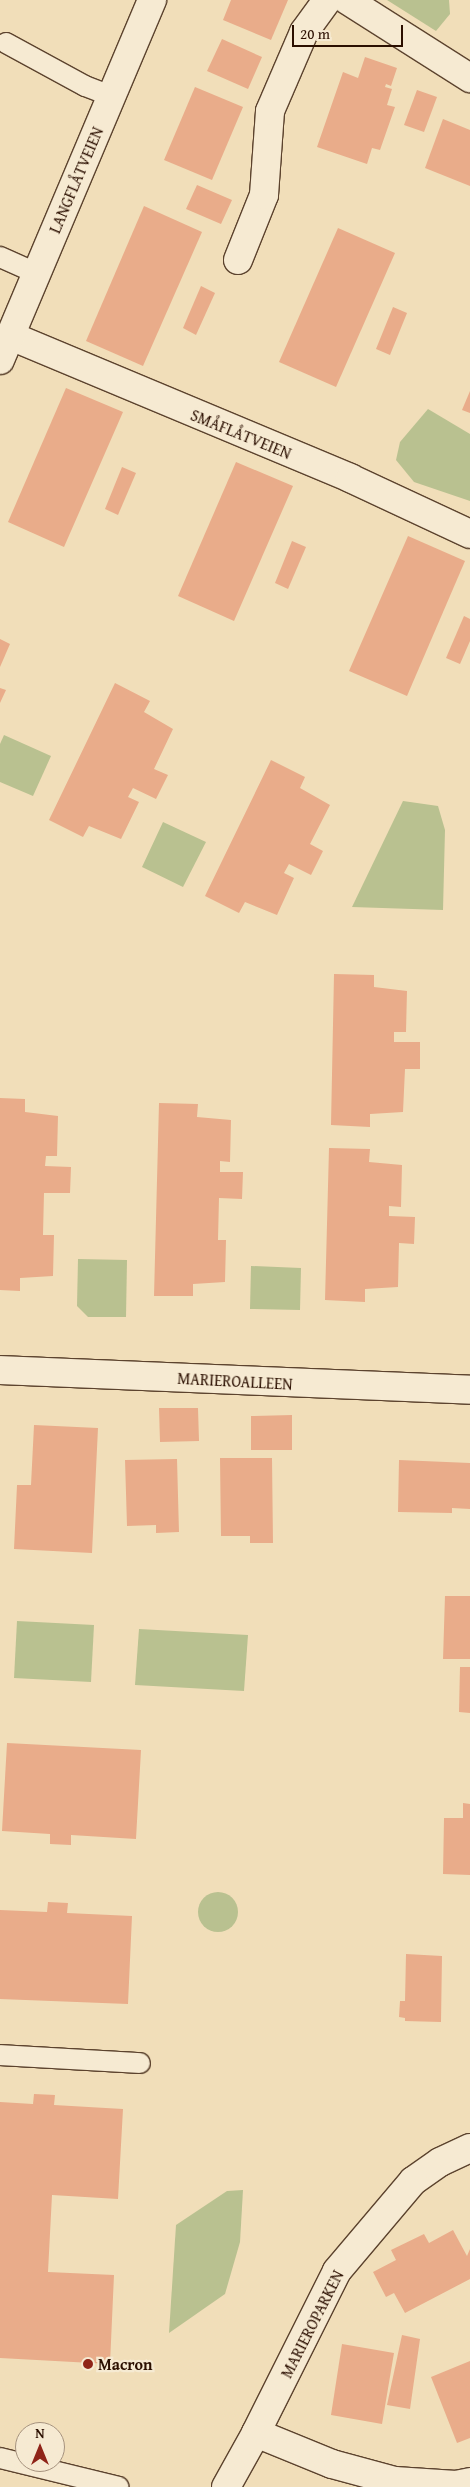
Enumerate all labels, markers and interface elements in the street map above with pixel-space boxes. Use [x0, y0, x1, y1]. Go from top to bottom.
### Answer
scale bar [295, 15, 406, 47]
text: 20 m [300, 23, 330, 44]
street label: LANGFLÅTVEIEN [45, 124, 107, 236]
street label: SMÅFLÅTVEIEN [188, 405, 294, 463]
street label: MARIEROALLEEN [177, 1368, 293, 1394]
street label: MARIEROPARKEN [277, 2267, 347, 2381]
place label: Macron [98, 2354, 152, 2374]
marker: Macron [82, 2358, 94, 2370]
north arrow [15, 2422, 65, 2472]
text: N [35, 2423, 45, 2443]

